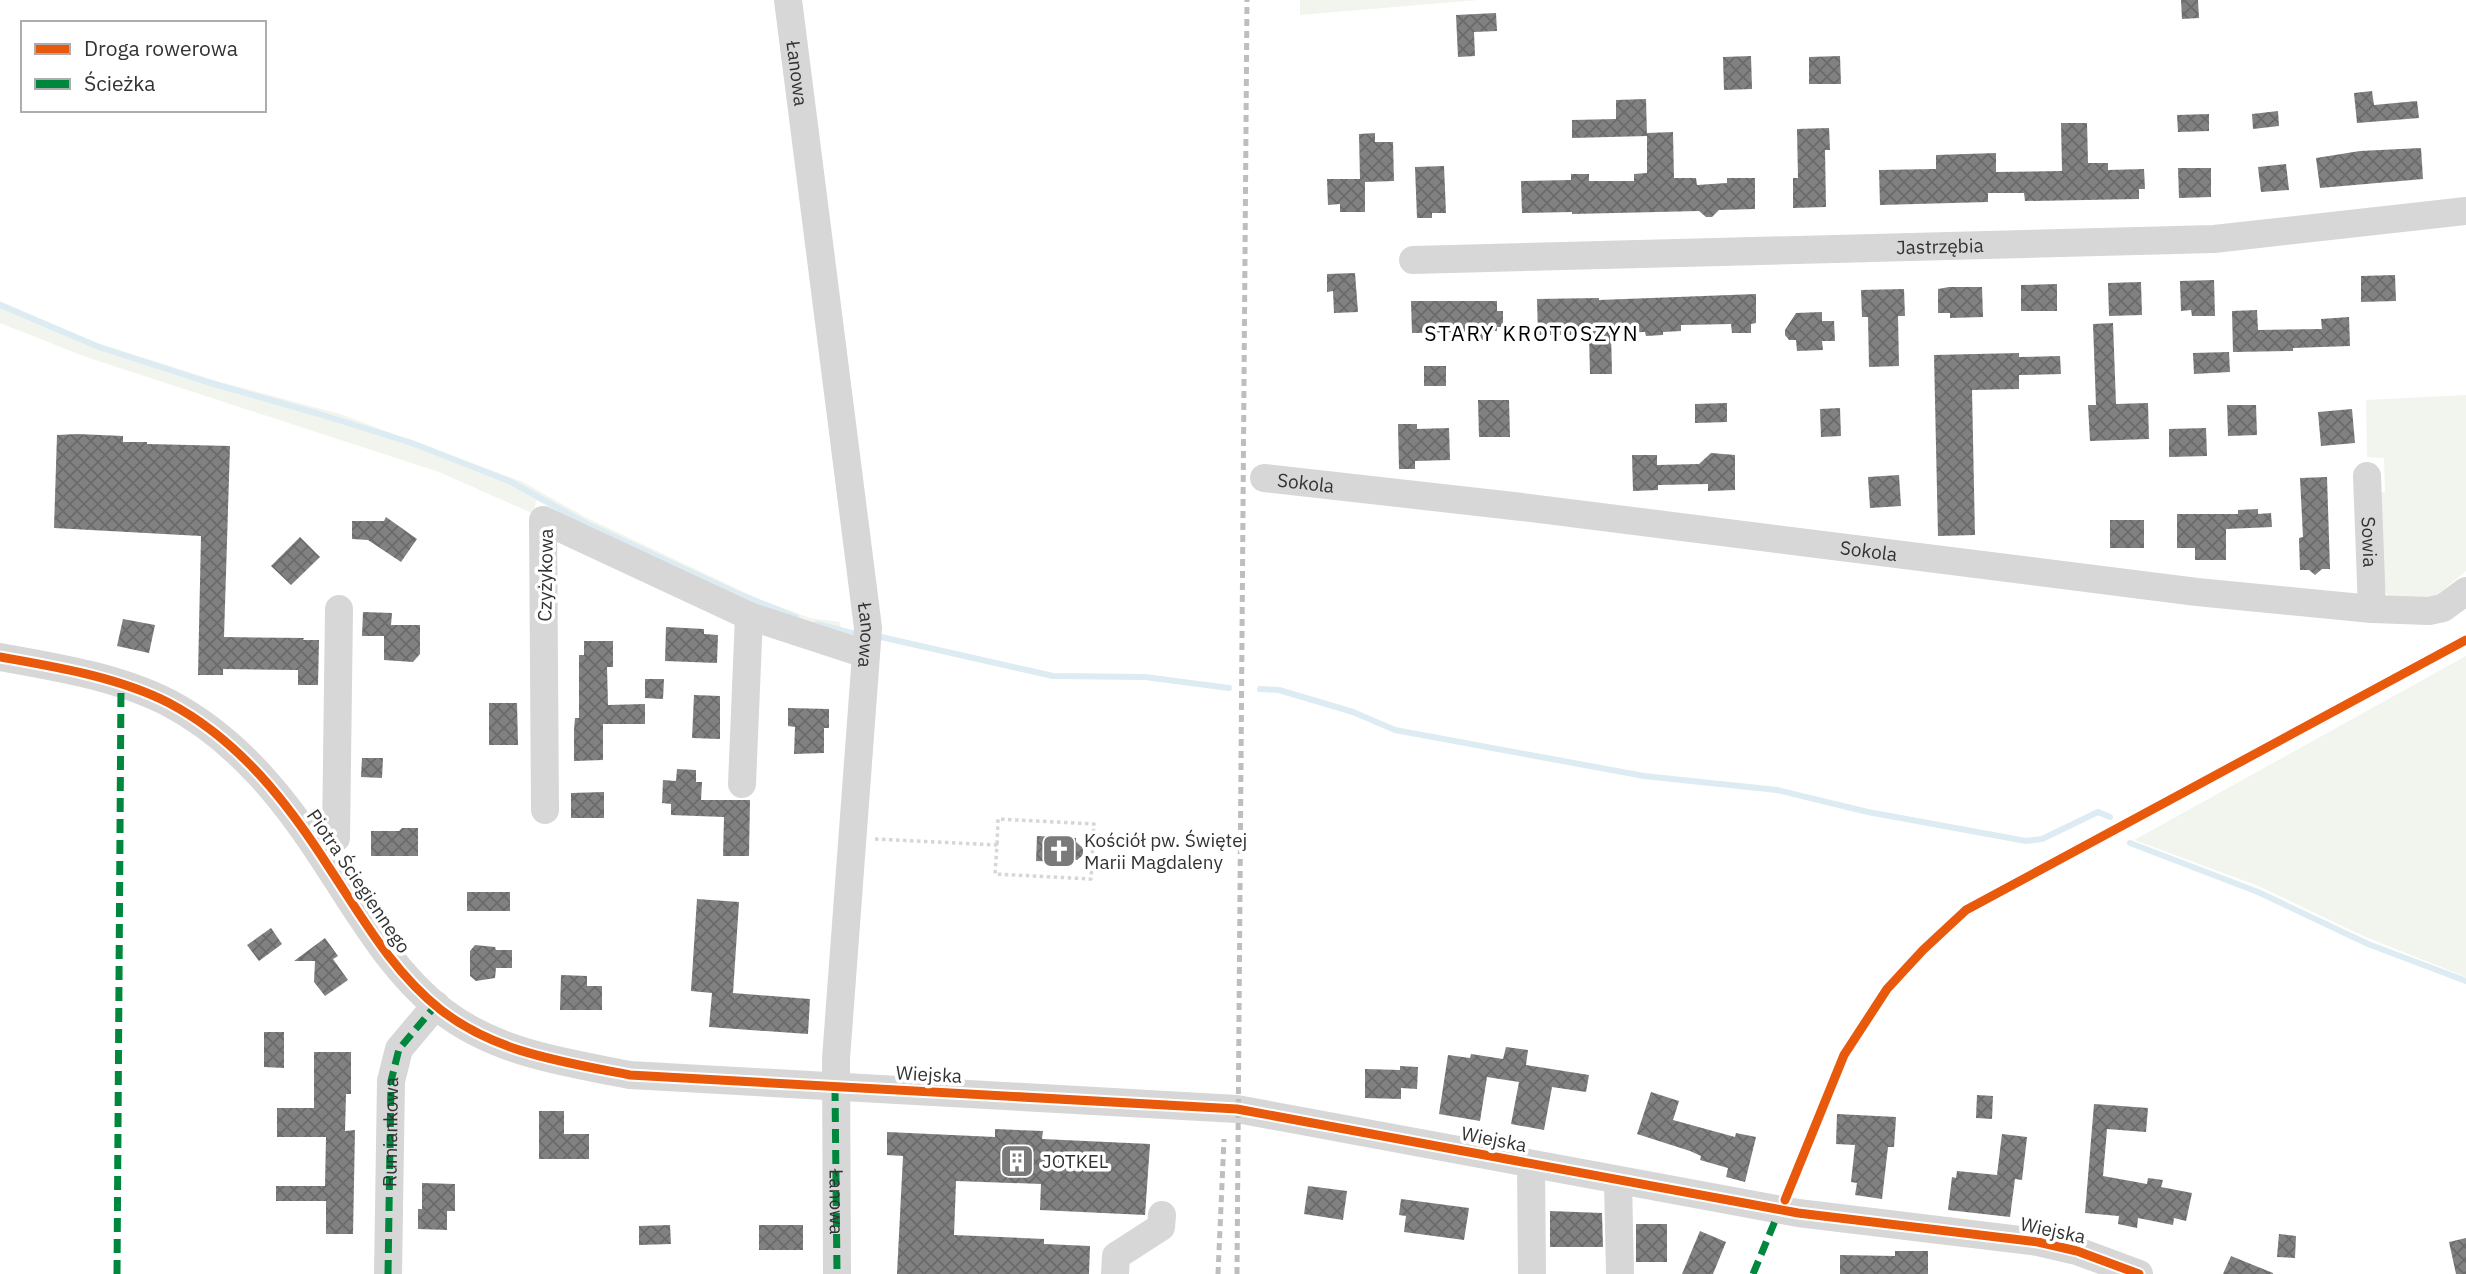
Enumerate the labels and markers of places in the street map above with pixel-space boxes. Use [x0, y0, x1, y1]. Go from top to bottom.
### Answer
place label: Kościół pw. Świętej Marii Magdaleny [1084, 828, 1247, 874]
church icon: Kościół pw. Świętej Marii Magdaleny [1040, 832, 1078, 870]
building icon: JOTKEL [998, 1142, 1036, 1180]
place label: JOTKEL [1042, 1149, 1108, 1173]

